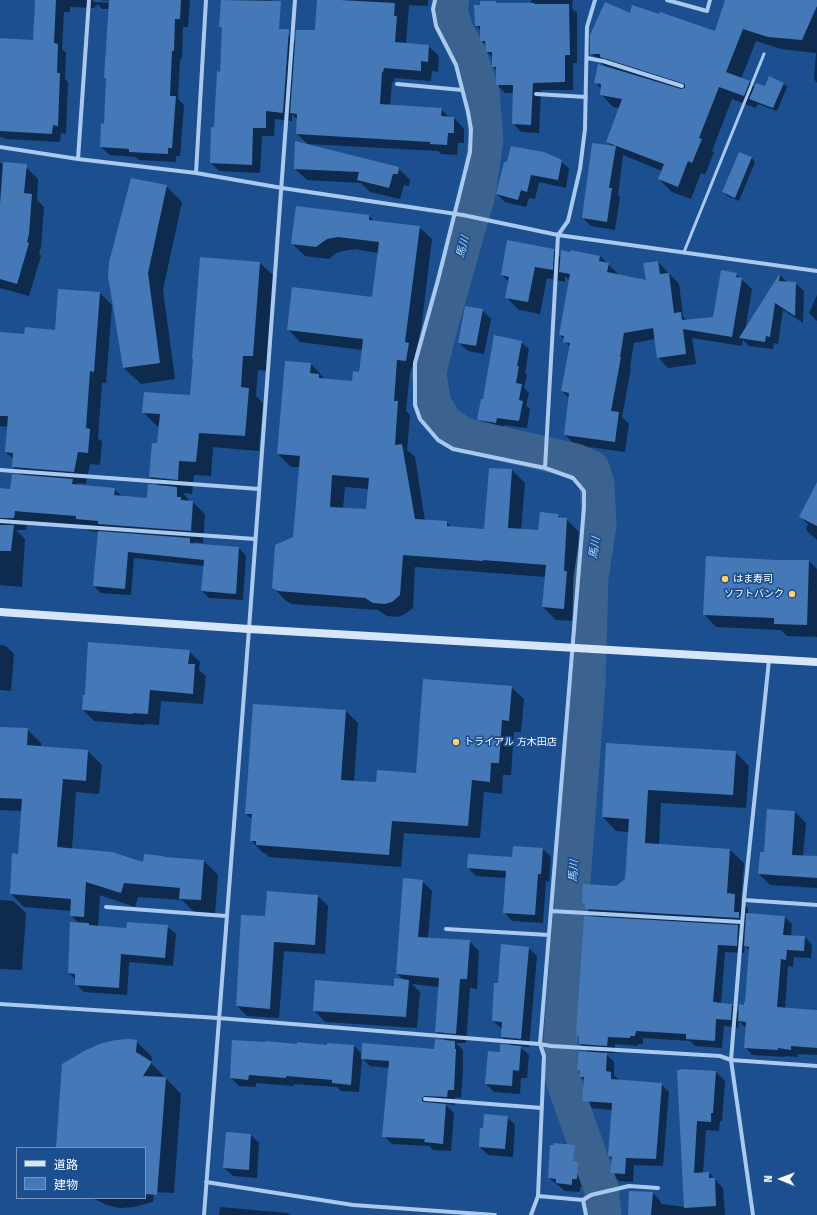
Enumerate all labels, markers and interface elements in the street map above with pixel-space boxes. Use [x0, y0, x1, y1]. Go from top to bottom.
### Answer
water label: 馬川 [454, 235, 472, 259]
water label: 馬川 [587, 536, 603, 560]
place label: はま寿司 [733, 573, 773, 585]
marker: はま寿司 [720, 574, 730, 584]
place label: ソフトバンク [724, 588, 784, 600]
marker: ソフトバンク [787, 589, 797, 599]
place label: トライアル 方木田店 [464, 736, 557, 748]
marker: トライアル 方木田店 [451, 737, 461, 747]
water label: 馬川 [567, 860, 581, 882]
legend [16, 1147, 146, 1199]
text: 道路 [54, 1158, 78, 1172]
north arrow [761, 1159, 801, 1199]
text: N [762, 1175, 775, 1183]
text: 建物 [54, 1178, 78, 1192]

